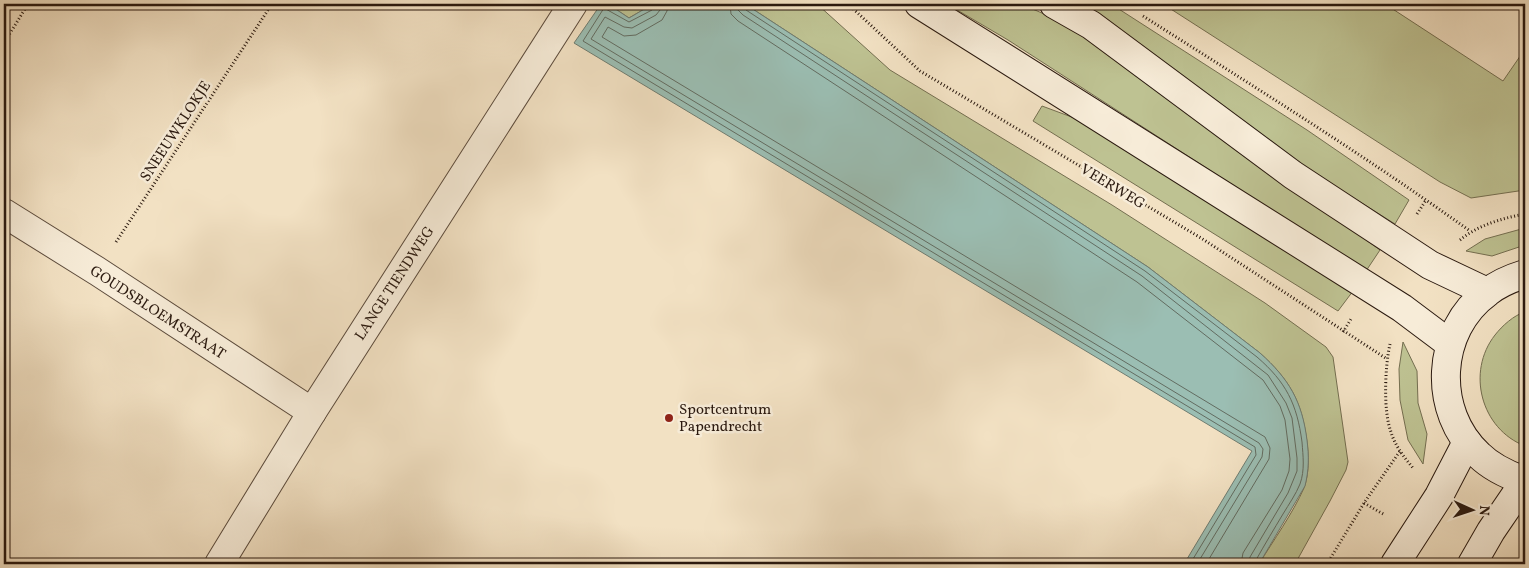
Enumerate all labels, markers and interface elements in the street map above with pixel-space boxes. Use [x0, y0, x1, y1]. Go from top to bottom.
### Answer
street label: SNEEUWKLOKJE [136, 77, 217, 186]
street label: VEERWEG [1076, 160, 1149, 215]
street label: LANGE TIENDWEG [350, 223, 440, 345]
street label: GOUDSBLOEMSTRAAT [85, 261, 229, 365]
place label: Sportcentrum Papendrecht [679, 400, 771, 438]
marker: Sportcentrum Papendrecht [663, 412, 675, 424]
north arrow [1446, 486, 1496, 536]
text: N [1474, 505, 1493, 516]

